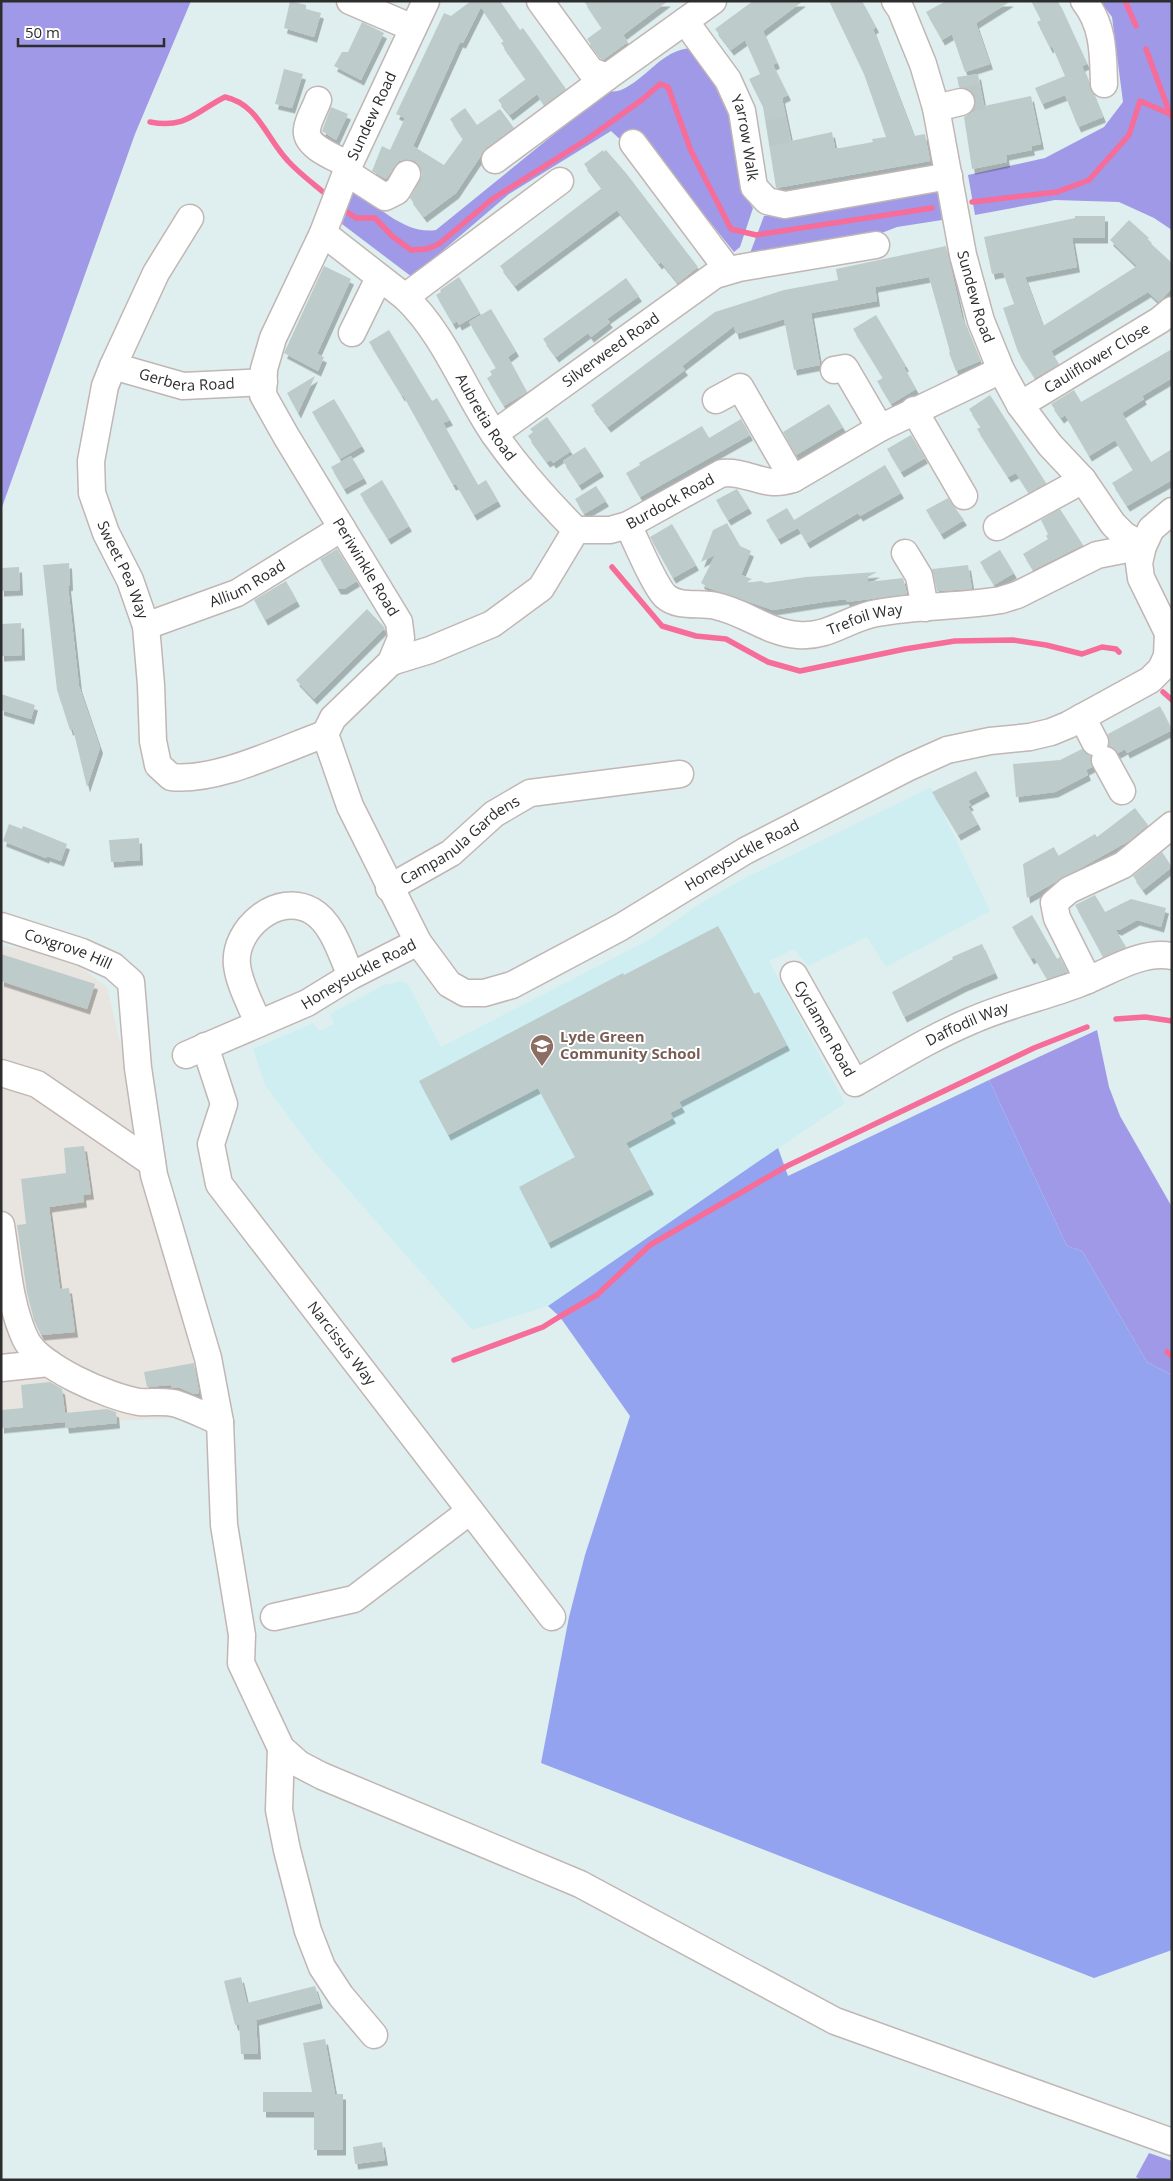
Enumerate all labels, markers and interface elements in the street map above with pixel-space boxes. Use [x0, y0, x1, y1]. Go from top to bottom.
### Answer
scale bar [18, 15, 164, 47]
text: 50 m [25, 22, 60, 42]
street label: Sundew Road [342, 68, 400, 163]
street label: Yarrow Walk [727, 91, 764, 182]
street label: Sundew Road [953, 249, 1000, 346]
street label: Silverweed Road [558, 307, 663, 391]
street label: Cauliflower Close [1040, 318, 1153, 397]
street label: Gerbera Road [137, 363, 235, 395]
street label: Aubretia Road [452, 370, 521, 465]
street label: Burdock Road [622, 468, 718, 533]
street label: Periwinkle Road [329, 514, 404, 620]
street label: Sweet Pea Way [94, 518, 154, 622]
street label: Allium Road [206, 555, 289, 611]
street label: Trefoil Way [824, 598, 904, 639]
street label: Campanula Gardens [396, 790, 523, 889]
street label: Honeysuckle Road [680, 814, 802, 895]
street label: Coxgrove Hill [22, 923, 116, 973]
street label: Honeysuckle Road [297, 934, 419, 1013]
street label: Cyclamen Road [790, 977, 861, 1080]
street label: Daffodil Way [922, 996, 1011, 1050]
place label: Lyde Green Community School [560, 1026, 701, 1063]
school or university icon: Lyde Green Community School [529, 1033, 555, 1067]
street label: Narcissus Way [304, 1297, 381, 1389]

